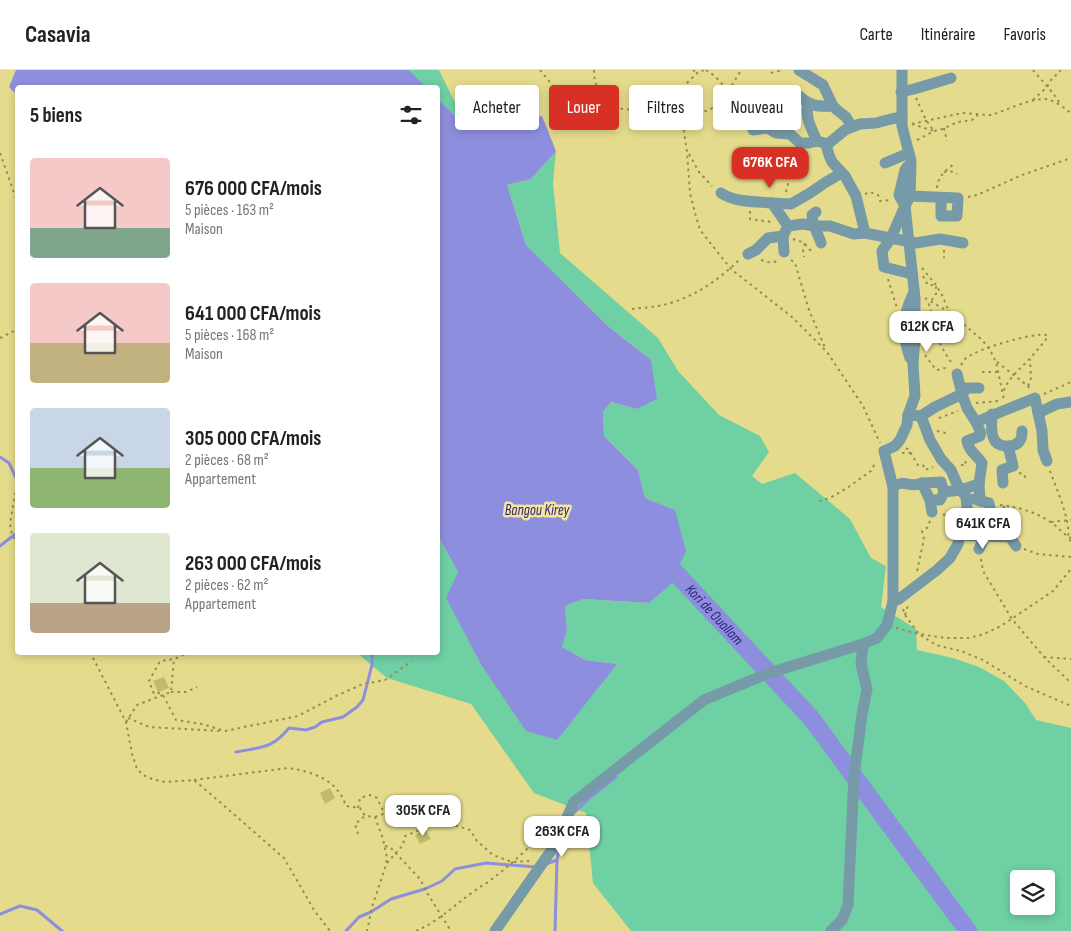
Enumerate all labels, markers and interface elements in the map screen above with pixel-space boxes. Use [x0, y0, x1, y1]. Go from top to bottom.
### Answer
text: Casavia [25, 20, 91, 49]
text: Carte [859, 24, 893, 45]
text: Itinéraire [921, 24, 975, 45]
text: Favoris [1003, 24, 1046, 45]
chip: Acheter [455, 85, 539, 130]
chip: Louer [549, 85, 619, 130]
chip: Filtres [629, 85, 703, 130]
chip: Nouveau [713, 85, 801, 130]
icon: filters [397, 101, 425, 129]
text: 5 biens [30, 103, 82, 128]
pin: 676K CFA [718, 146, 822, 189]
text: 676K CFA [743, 153, 797, 172]
text: 676 000 CFA/mois [185, 176, 322, 201]
icon: home [70, 178, 130, 238]
text: 5 pièces · 163 m² [185, 201, 274, 220]
text: Maison [185, 220, 223, 239]
text: 641 000 CFA/mois [185, 301, 321, 326]
icon: home [70, 303, 130, 363]
pin: 612K CFA [875, 310, 979, 353]
text: 612K CFA [900, 317, 954, 336]
text: 5 pièces · 168 m² [185, 326, 274, 345]
text: Maison [185, 345, 223, 364]
text: 305 000 CFA/mois [185, 426, 321, 451]
icon: home [70, 428, 130, 488]
text: 2 pièces · 68 m² [185, 451, 269, 470]
text: Appartement [185, 470, 256, 489]
water label: Bangou Kirey [505, 501, 571, 520]
pin: 641K CFA [931, 508, 1035, 550]
text: 641K CFA [956, 514, 1010, 533]
text: 263 000 CFA/mois [185, 551, 321, 576]
icon: home [70, 553, 130, 613]
text: 2 pièces · 62 m² [185, 576, 269, 595]
water label: Kori de Ouallam [681, 580, 748, 650]
text: Appartement [185, 595, 256, 614]
pin: 305K CFA [371, 794, 475, 837]
text: 305K CFA [396, 801, 450, 820]
pin: 263K CFA [510, 816, 614, 858]
text: 263K CFA [535, 822, 589, 841]
map controls [1010, 870, 1055, 915]
button: layers [1010, 870, 1055, 915]

